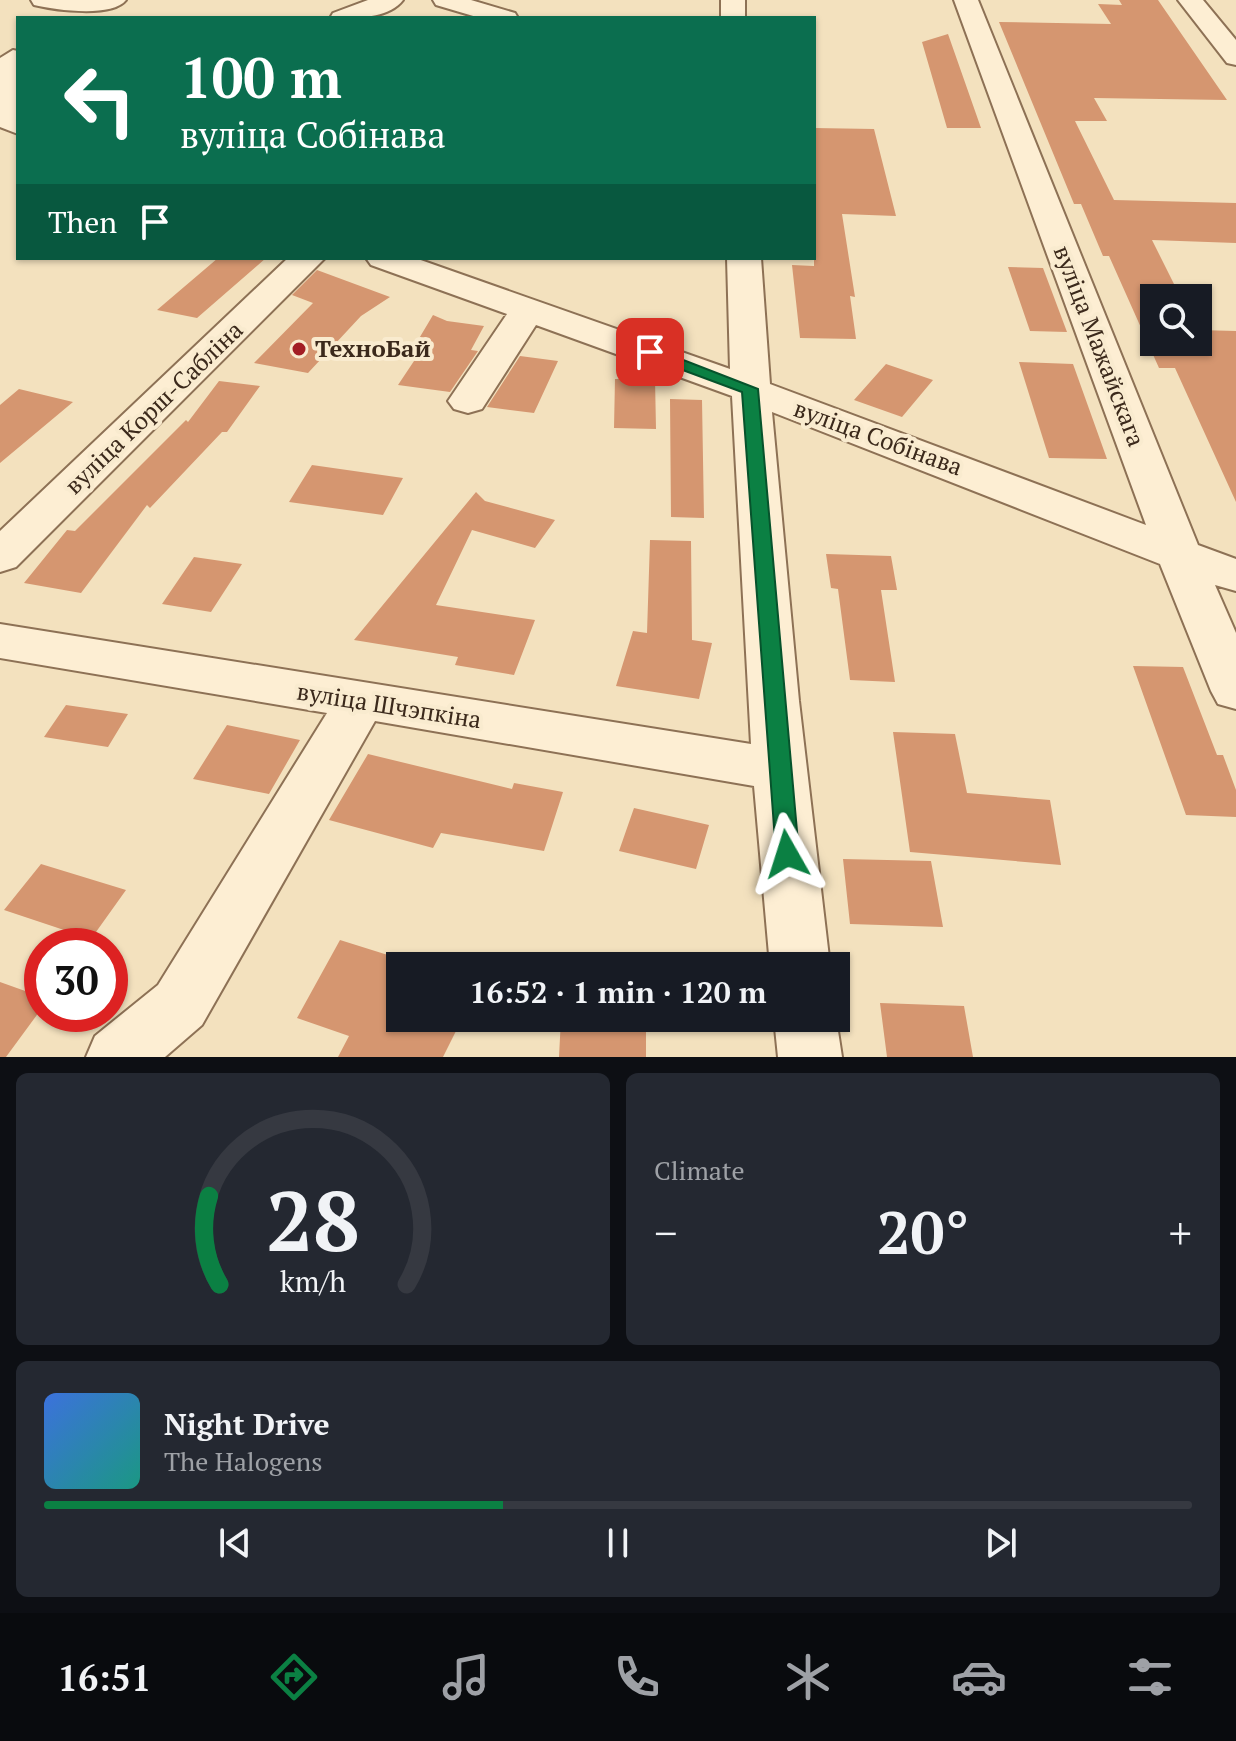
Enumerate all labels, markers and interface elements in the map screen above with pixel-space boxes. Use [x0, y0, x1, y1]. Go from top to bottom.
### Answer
text: 100 m [180, 40, 342, 114]
icon: left [48, 48, 152, 152]
text: вуліца Собінава [180, 111, 446, 158]
icon: arrive [133, 200, 177, 244]
text: Then [48, 202, 117, 242]
street label: вуліца Мажайскага [1047, 240, 1153, 451]
map controls [1140, 284, 1212, 356]
button: search [1140, 284, 1212, 356]
street label: вуліца Корш-Сабліна [57, 314, 249, 501]
pin [616, 318, 684, 386]
icon: arrive [628, 330, 672, 374]
place label: ТехноБай [315, 332, 431, 364]
marker: ТехноБай [290, 340, 308, 358]
street label: вуліца Собінава [790, 392, 967, 482]
street label: вуліца Шчэпкіна [295, 675, 484, 735]
position arrow [745, 812, 829, 896]
speed limit sign: 30 [24, 928, 128, 1032]
text: 16:52 · 1 min · 120 m [470, 972, 766, 1012]
text: Climate [654, 1153, 745, 1187]
text: 28 [266, 1165, 360, 1275]
text: 20° [877, 1192, 969, 1271]
text: − [654, 1203, 677, 1262]
text: + [1169, 1203, 1192, 1262]
text: km/h [280, 1262, 346, 1300]
text: Night Drive [164, 1404, 330, 1444]
text: The Halogens [164, 1444, 322, 1478]
icon: previous [213, 1521, 257, 1565]
icon: pause [596, 1521, 640, 1565]
icon: next [979, 1521, 1023, 1565]
icon: directions [266, 1649, 322, 1705]
icon: music [438, 1649, 494, 1705]
icon: phone [609, 1649, 665, 1705]
icon: climate [780, 1649, 836, 1705]
icon: car [951, 1649, 1007, 1705]
icon: filters [1122, 1649, 1178, 1705]
text: 16:51 [58, 1654, 151, 1701]

